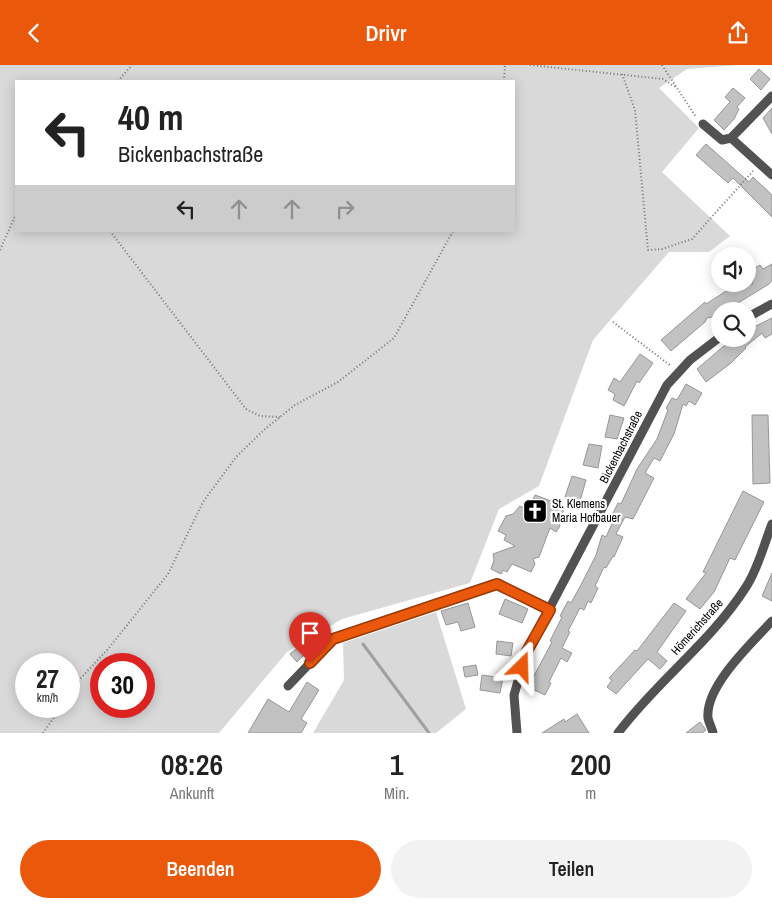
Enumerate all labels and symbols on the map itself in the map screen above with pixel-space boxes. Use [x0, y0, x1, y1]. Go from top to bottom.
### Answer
street label: Bickenbachstraße [596, 408, 646, 486]
place label: St. Klemens Maria Hofbauer [552, 496, 621, 526]
church icon: St. Klemens Maria Hofbauer [522, 498, 548, 524]
street label: Hömerichstraße [667, 595, 727, 659]
pin [289, 612, 331, 663]
position arrow [495, 640, 547, 692]
speed limit sign: 30 [90, 653, 155, 718]

